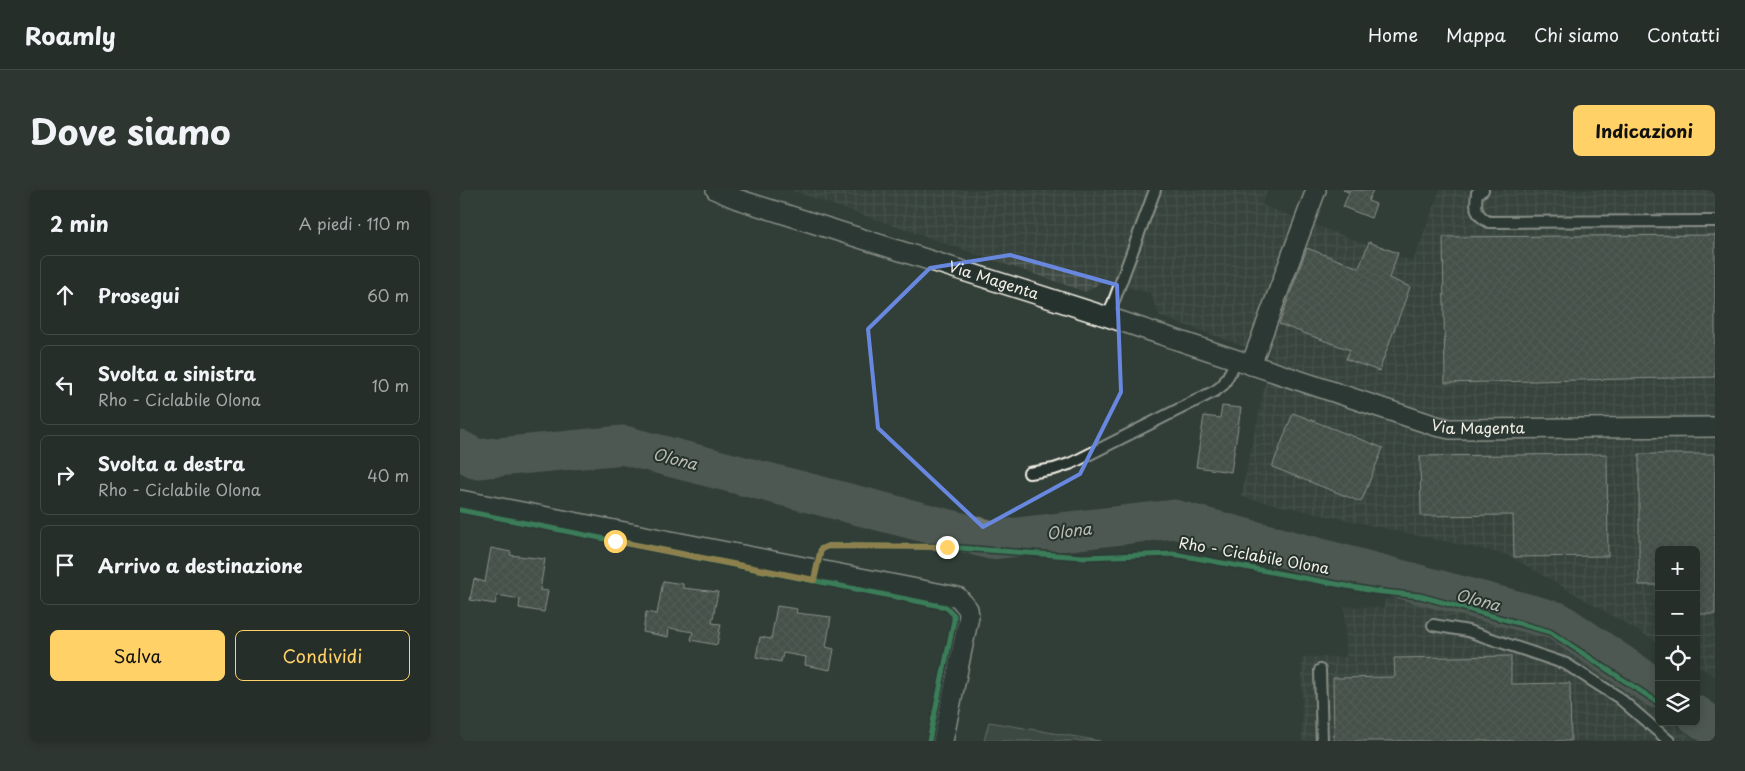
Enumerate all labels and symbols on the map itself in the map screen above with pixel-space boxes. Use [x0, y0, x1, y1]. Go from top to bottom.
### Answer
street label: Via Magenta [946, 254, 1043, 305]
street label: Via Magenta [1429, 412, 1526, 439]
water label: Olona [650, 441, 701, 475]
water label: Olona [1045, 515, 1094, 545]
route start [604, 530, 627, 553]
street label: Rho - Ciclabile Olona [1177, 530, 1332, 579]
route end [936, 536, 959, 559]
water label: Olona [1453, 582, 1504, 617]

